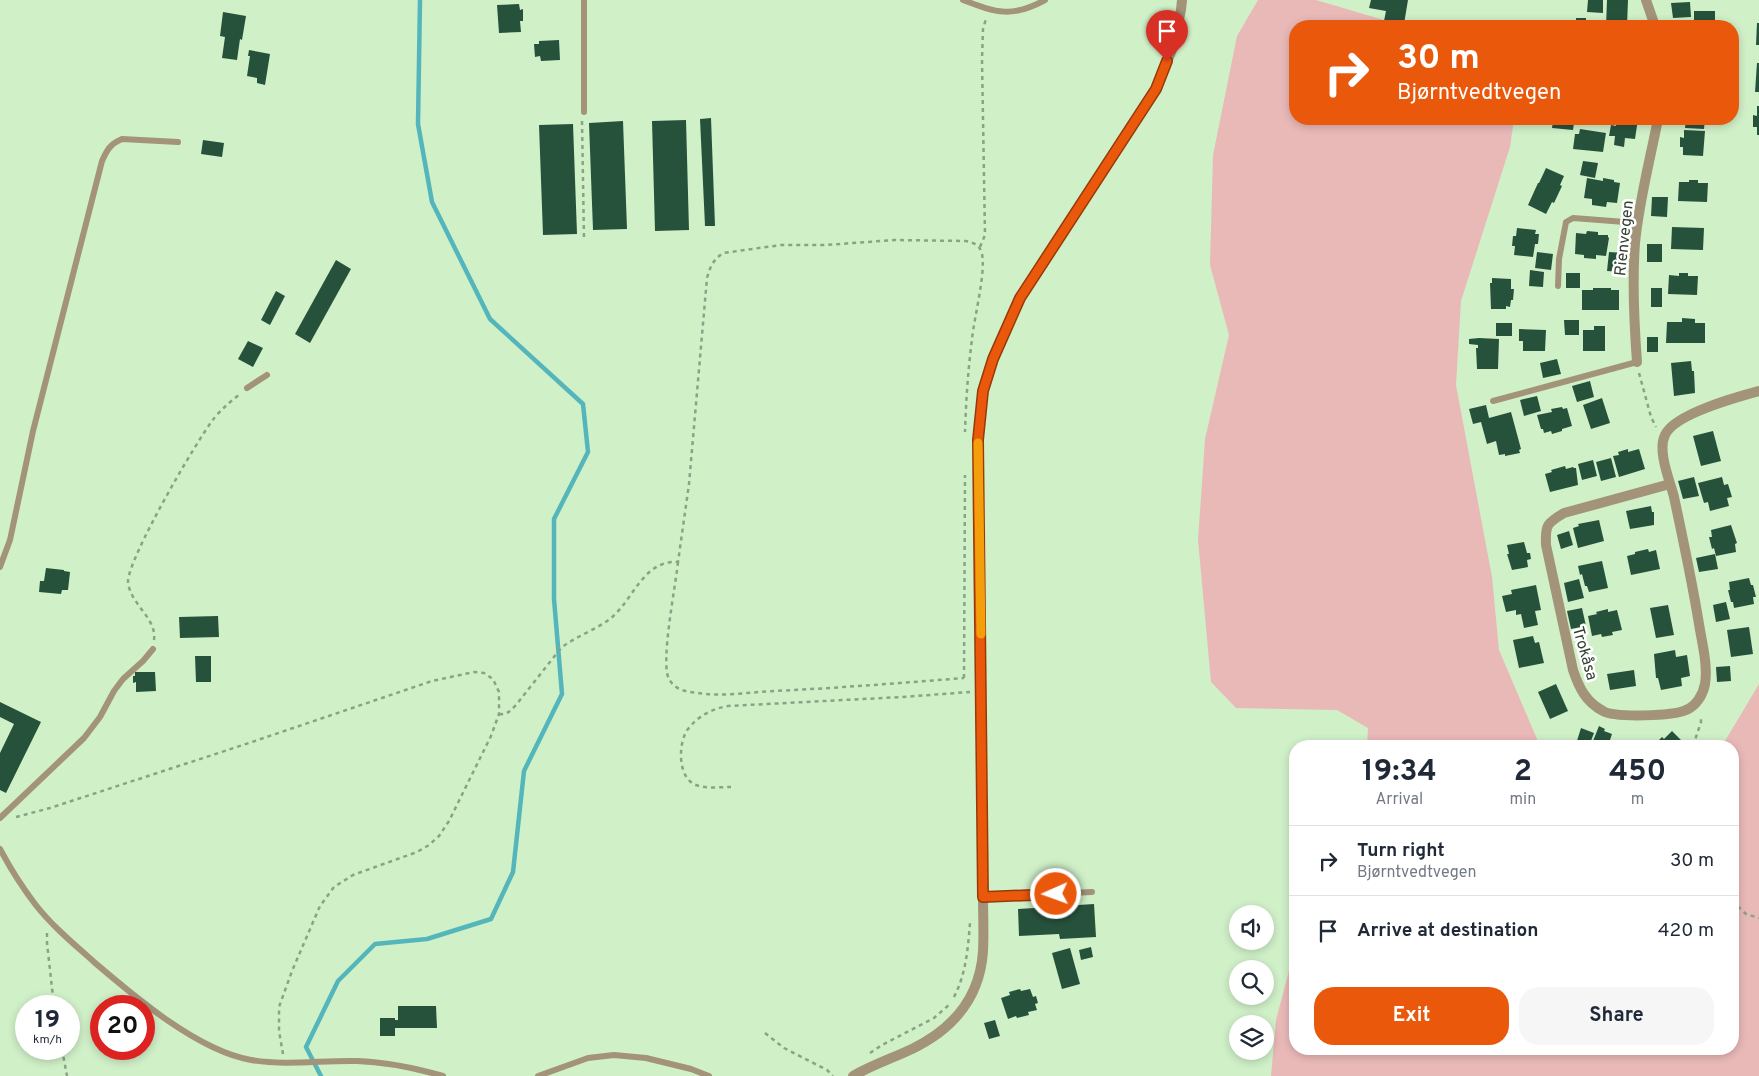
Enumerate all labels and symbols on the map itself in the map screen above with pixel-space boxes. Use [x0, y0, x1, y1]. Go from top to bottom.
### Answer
pin [1146, 10, 1188, 61]
street label: Rienvegen [1611, 199, 1639, 277]
street label: Trokåsa [1567, 624, 1601, 683]
position arrow [1029, 867, 1081, 919]
speed limit sign: 20 [90, 995, 155, 1060]

